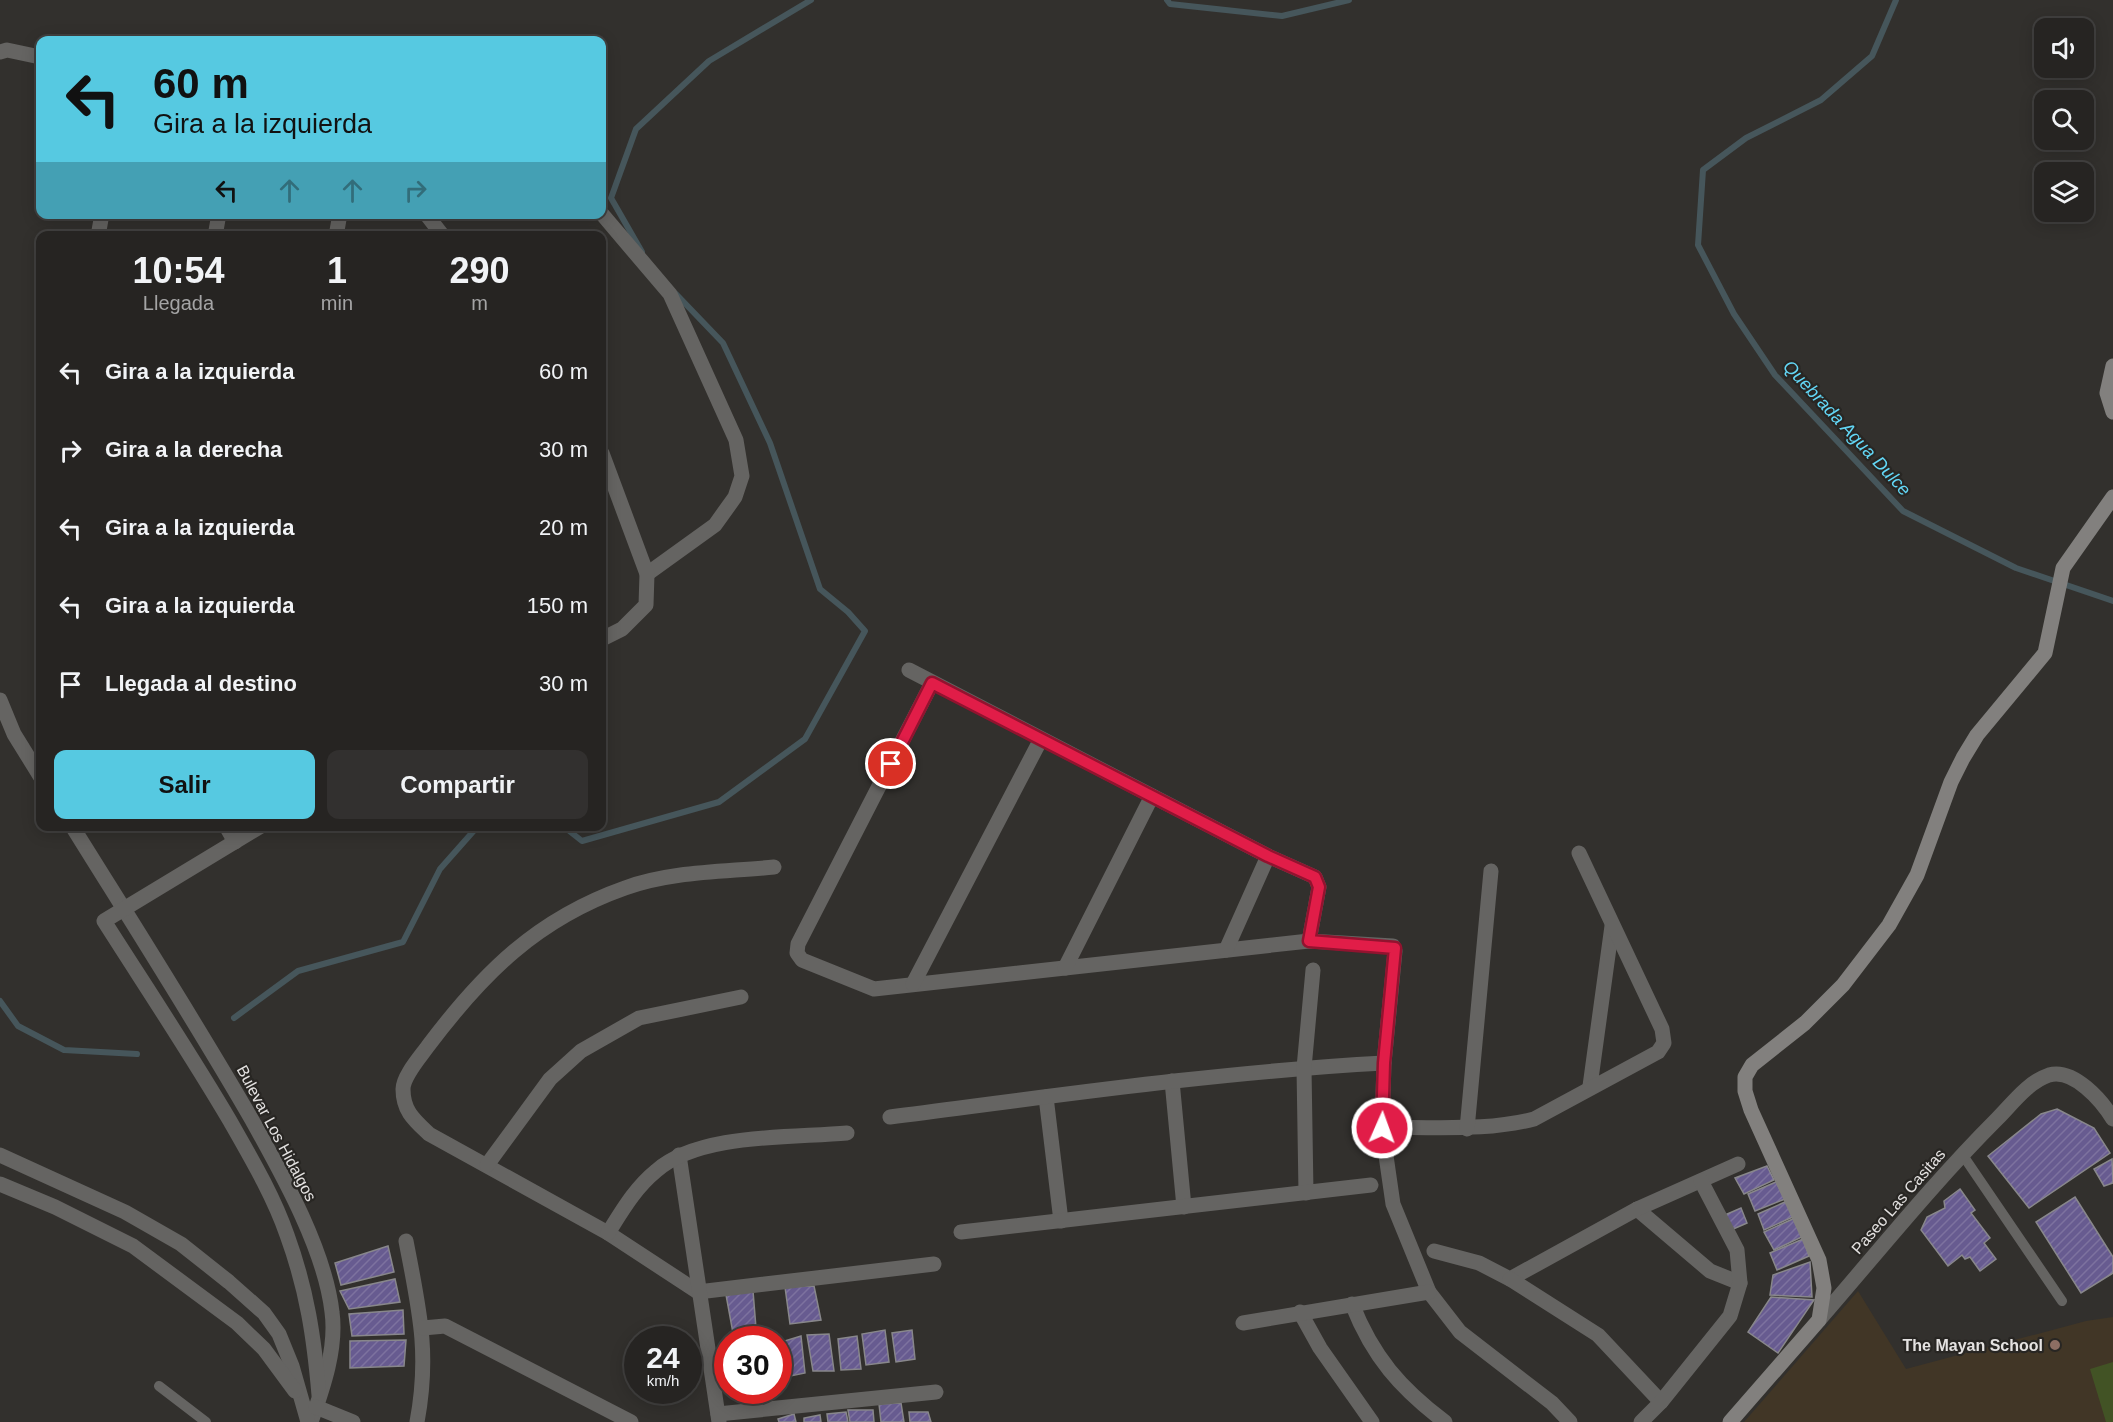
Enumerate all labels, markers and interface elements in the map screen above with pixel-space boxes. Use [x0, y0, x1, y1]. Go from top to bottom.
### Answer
map controls [2034, 18, 2094, 222]
button: sound [2034, 18, 2094, 78]
icon: left [54, 60, 132, 138]
text: 60 m [153, 60, 249, 107]
button: search [2034, 90, 2094, 150]
text: Gira a la izquierda [153, 109, 372, 139]
button: layers [2034, 162, 2094, 222]
icon: left [210, 174, 243, 207]
icon: ahead [273, 174, 306, 207]
icon: ahead [336, 174, 369, 207]
icon: right [399, 174, 432, 207]
text: 10:54 [132, 250, 224, 291]
text: 1 [327, 250, 347, 291]
text: 290 [449, 250, 510, 291]
text: Llegada [143, 292, 214, 314]
text: min [321, 292, 353, 314]
text: m [471, 292, 488, 314]
icon: left [54, 356, 87, 389]
water label: Quebrada Agua Dulce [1779, 356, 1915, 500]
text: Gira a la izquierda [105, 359, 295, 384]
text: 60 m [539, 359, 588, 384]
icon: right [54, 434, 87, 467]
text: Gira a la derecha [105, 437, 282, 462]
text: 30 m [539, 437, 588, 462]
icon: left [54, 512, 87, 545]
text: Gira a la izquierda [105, 515, 295, 540]
text: 20 m [539, 515, 588, 540]
icon: left [54, 590, 87, 623]
text: Gira a la izquierda [105, 593, 295, 618]
text: 150 m [527, 593, 588, 618]
icon: arrive [54, 668, 87, 701]
text: Llegada al destino [105, 671, 297, 696]
text: 30 m [539, 671, 588, 696]
pin [865, 738, 916, 789]
icon: arrive [874, 747, 907, 780]
button: Salir [54, 750, 315, 819]
button: Compartir [327, 750, 588, 819]
street label: Bulevar Los Hidalgos [234, 1062, 320, 1204]
position arrow [1350, 1096, 1414, 1160]
street label: Paseo Las Casitas [1848, 1145, 1949, 1257]
speed limit sign: 30 [714, 1326, 792, 1404]
place label: The Mayan School [1903, 1337, 2043, 1354]
marker: The Mayan School [2048, 1338, 2062, 1352]
text: 24 [646, 1341, 680, 1374]
text: km/h [647, 1372, 679, 1389]

